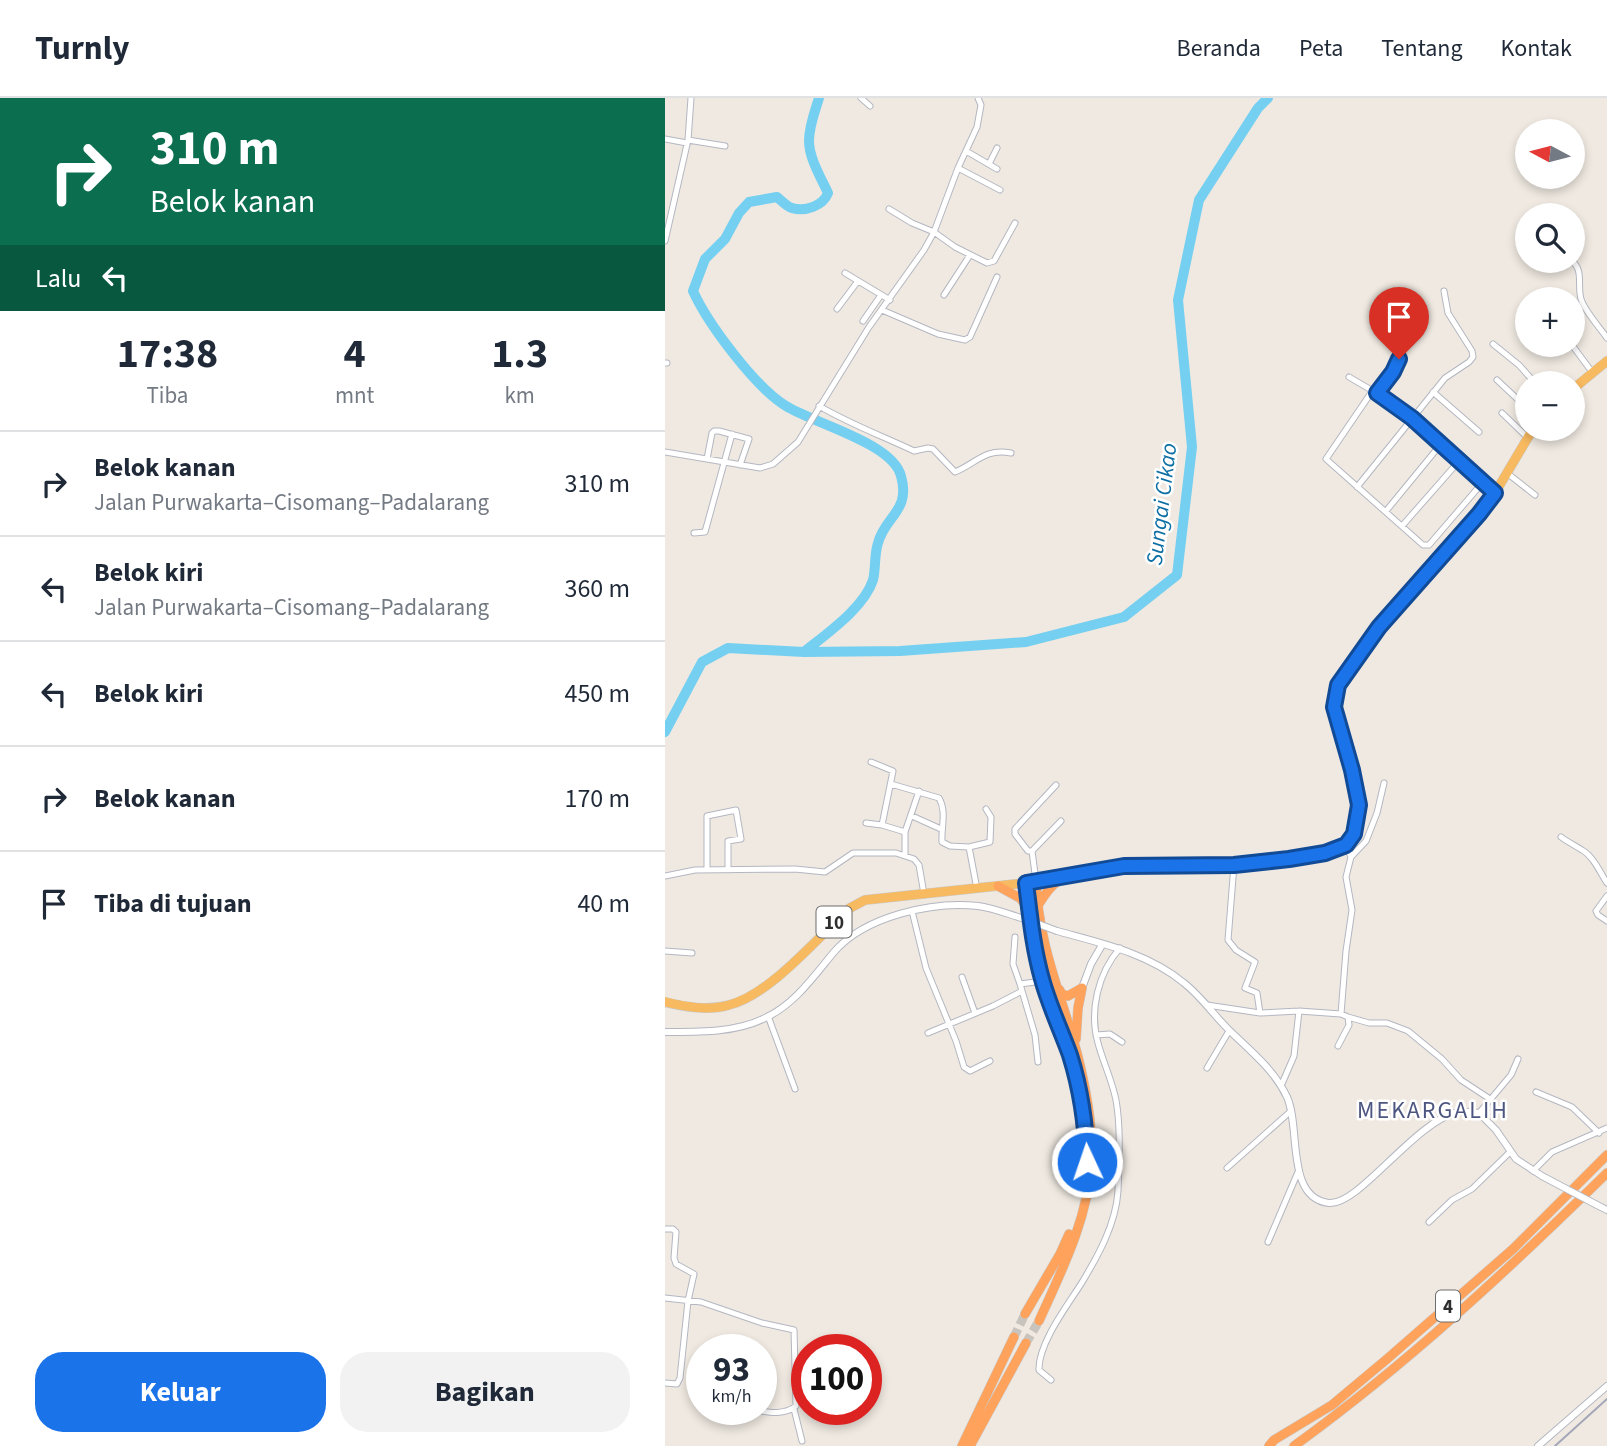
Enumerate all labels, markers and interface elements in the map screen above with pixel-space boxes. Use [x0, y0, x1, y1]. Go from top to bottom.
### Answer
text: Turnly [35, 25, 129, 72]
text: Beranda [1177, 31, 1261, 66]
text: Peta [1299, 31, 1343, 66]
text: Tentang [1381, 31, 1463, 66]
text: Kontak [1501, 31, 1572, 66]
text: 310 m [150, 114, 279, 184]
north arrow [1515, 119, 1585, 189]
map controls [1515, 119, 1585, 441]
icon: right [35, 126, 126, 217]
text: Belok kanan [150, 179, 315, 225]
button: search [1515, 203, 1585, 273]
icon: left [96, 259, 134, 297]
text: Lalu [35, 260, 82, 297]
pin [1369, 287, 1429, 359]
button: + [1515, 287, 1585, 357]
icon: arrive [1380, 298, 1418, 336]
text: 17:38 [117, 324, 218, 384]
text: 4 [344, 324, 366, 384]
text: 1.3 [491, 324, 548, 384]
button: − [1515, 371, 1585, 441]
text: Tiba [146, 379, 188, 412]
text: mnt [335, 379, 374, 412]
text: km [504, 379, 535, 412]
water label: Sungai Cikao [1138, 441, 1185, 567]
text: Belok kanan [94, 449, 236, 486]
icon: right [35, 465, 73, 503]
text: 310 m [564, 465, 630, 502]
text: Jalan Purwakarta–Cisomang–Padalarang [94, 486, 489, 519]
text: Belok kiri [94, 554, 203, 591]
icon: left [35, 570, 73, 608]
text: 360 m [564, 570, 630, 607]
text: Jalan Purwakarta–Cisomang–Padalarang [94, 591, 489, 624]
icon: left [35, 675, 73, 713]
text: Belok kiri [94, 675, 203, 712]
text: 450 m [564, 675, 630, 712]
icon: right [35, 780, 73, 818]
text: Belok kanan [94, 780, 236, 817]
text: 170 m [564, 780, 630, 817]
icon: arrive [35, 885, 73, 923]
text: Tiba di tujuan [94, 885, 252, 922]
text: 40 m [577, 885, 630, 922]
road number: 10 [817, 906, 851, 937]
district label: MEKARGALIH [1357, 1093, 1509, 1128]
position arrow [1050, 1125, 1124, 1199]
road number: 4 [1436, 1290, 1460, 1322]
speed limit sign: 100 [791, 1334, 882, 1425]
text: 93 [713, 1345, 750, 1395]
button: Keluar [35, 1352, 326, 1432]
button: Bagikan [340, 1352, 630, 1432]
text: km/h [712, 1384, 751, 1409]

